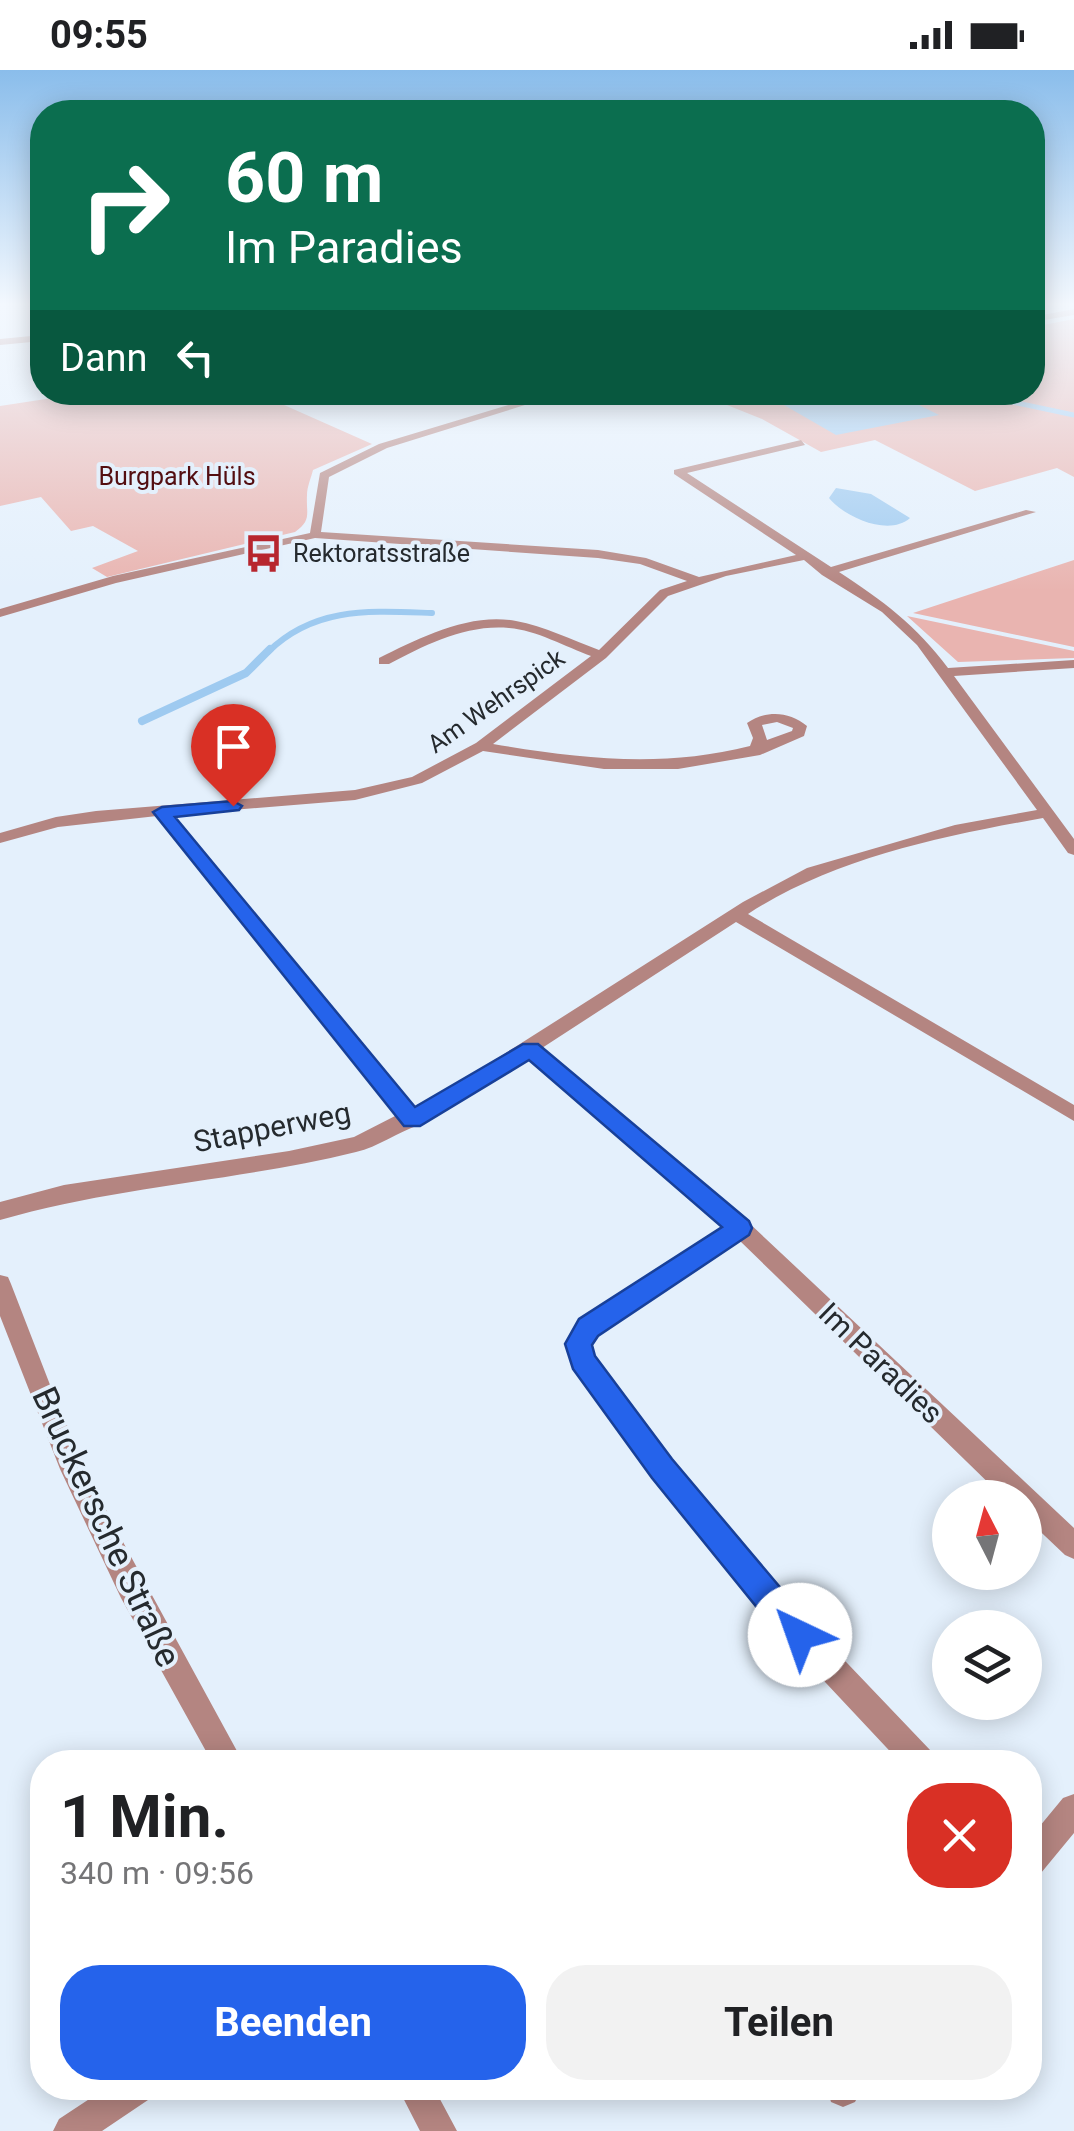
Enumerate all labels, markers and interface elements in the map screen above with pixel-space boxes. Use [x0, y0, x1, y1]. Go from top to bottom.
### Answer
text: 09:55 [50, 13, 148, 57]
text: 60 m [225, 137, 383, 219]
icon: right [60, 140, 190, 270]
text: Im Paradies [225, 221, 463, 274]
icon: left [168, 330, 223, 385]
text: Dann [60, 336, 148, 380]
park label: Burgpark Hüls [98, 462, 256, 491]
bus stop icon: Rektoratsstraße [242, 532, 284, 574]
place label: Rektoratsstraße [293, 539, 470, 568]
street label: Am Wehrspick [422, 643, 570, 759]
pin [191, 704, 276, 807]
icon: arrive [206, 719, 261, 774]
street label: Stapperweg [190, 1095, 354, 1159]
street label: Im Paradies [812, 1295, 950, 1431]
street label: Bruckersche Straße [23, 1381, 189, 1673]
north arrow [932, 1480, 1042, 1590]
map controls [932, 1480, 1042, 1720]
position arrow [748, 1583, 852, 1687]
button: layers [932, 1610, 1042, 1720]
text: 1 Min. [60, 1781, 229, 1852]
button: close [907, 1783, 1012, 1888]
text: 340 m · 09:56 [60, 1854, 254, 1892]
button: Beenden [60, 1965, 526, 2080]
button: Teilen [546, 1965, 1012, 2080]

